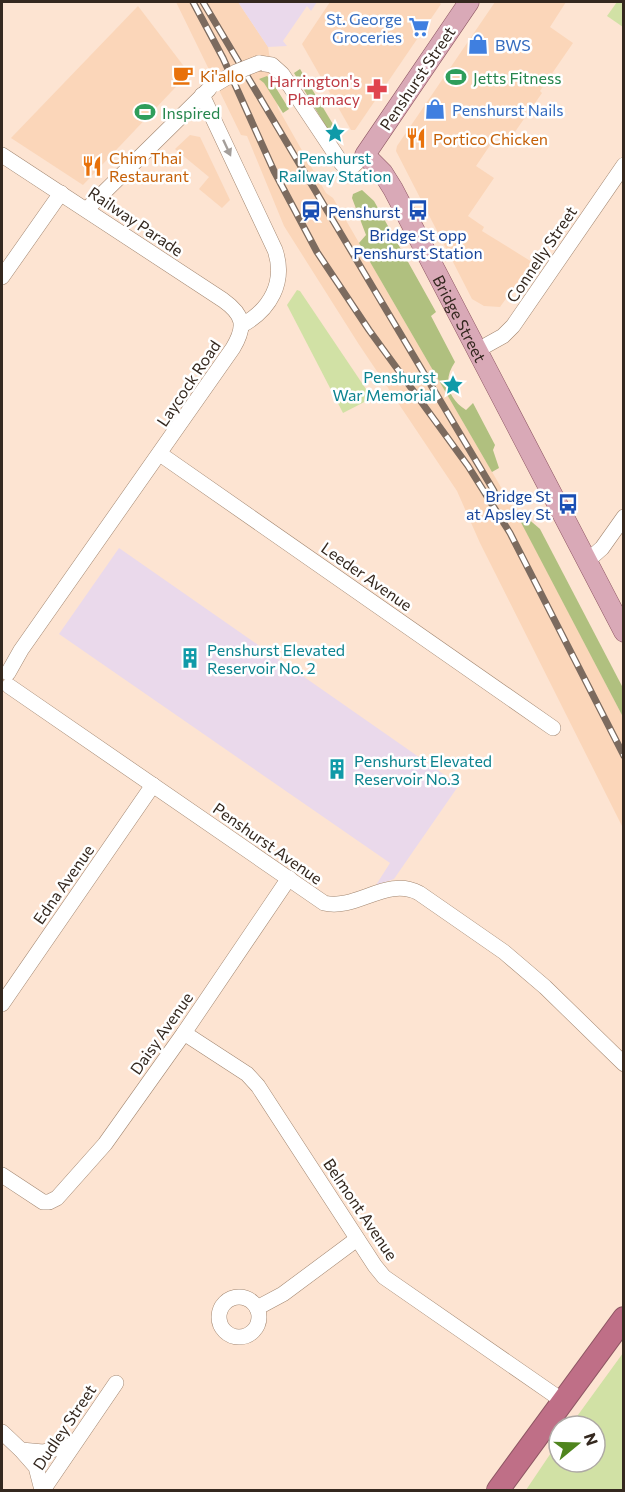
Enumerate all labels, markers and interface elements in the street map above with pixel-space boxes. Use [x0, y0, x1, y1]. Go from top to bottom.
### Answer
place label: St. George Groceries [326, 9, 402, 46]
supermarket icon: St. George Groceries [407, 15, 431, 39]
street label: Penshurst Street [375, 22, 459, 133]
shop icon: BWS [466, 32, 490, 56]
place label: BWS [495, 35, 531, 54]
cafe icon: Ki'allo [171, 63, 195, 87]
sports icon: Jetts Fitness [444, 65, 468, 89]
place label: Ki'allo [200, 66, 244, 85]
place label: Jetts Fitness [473, 68, 561, 87]
place label: Harrington's Pharmacy [269, 71, 360, 108]
pharmacy icon: Harrington's Pharmacy [365, 77, 389, 101]
shop icon: Penshurst Nails [423, 97, 447, 121]
sports icon: Inspired [133, 100, 157, 124]
place label: Penshurst Nails [452, 100, 564, 119]
place label: Inspired [162, 103, 220, 122]
place icon: Penshurst Railway Station [323, 121, 347, 145]
restaurant icon: Portico Chicken [404, 126, 428, 150]
place label: Portico Chicken [433, 129, 548, 148]
one-way arrow [222, 140, 231, 157]
place label: Chim Thai Restaurant [109, 148, 190, 185]
place label: Penshurst Railway Station [279, 148, 391, 185]
restaurant icon: Chim Thai Restaurant [80, 154, 104, 178]
street label: Railway Parade [85, 182, 187, 260]
bus stop icon: Bridge St opp Penshurst Station [406, 198, 430, 222]
station icon: Penshurst [299, 199, 323, 223]
place label: Penshurst [328, 202, 401, 221]
street label: Connelly Street [502, 202, 580, 306]
place label: Bridge St opp Penshurst Station [353, 225, 483, 262]
street label: Bridge Street [430, 271, 491, 365]
street label: Laycock Road [152, 336, 224, 430]
place label: Penshurst War Memorial [333, 367, 436, 404]
place icon: Penshurst War Memorial [441, 373, 465, 397]
place label: Bridge St at Apsley St [466, 486, 551, 523]
bus stop icon: Bridge St at Apsley St [556, 492, 580, 516]
street label: Leeder Avenue [318, 538, 416, 614]
place label: Penshurst Elevated Reservoir No. 2 [207, 640, 345, 677]
building icon: Penshurst Elevated Reservoir No. 2 [178, 646, 202, 670]
place label: Penshurst Elevated Reservoir No.3 [354, 751, 492, 788]
building icon: Penshurst Elevated Reservoir No.3 [325, 757, 349, 781]
street label: Penshurst Avenue [210, 798, 326, 888]
street label: Edna Avenue [29, 841, 97, 927]
street label: Daisy Avenue [126, 988, 196, 1078]
street label: Belmont Avenue [320, 1155, 402, 1263]
street label: Dudley Street [28, 1380, 100, 1473]
north arrow [547, 1414, 607, 1474]
text: N [581, 1430, 603, 1448]

